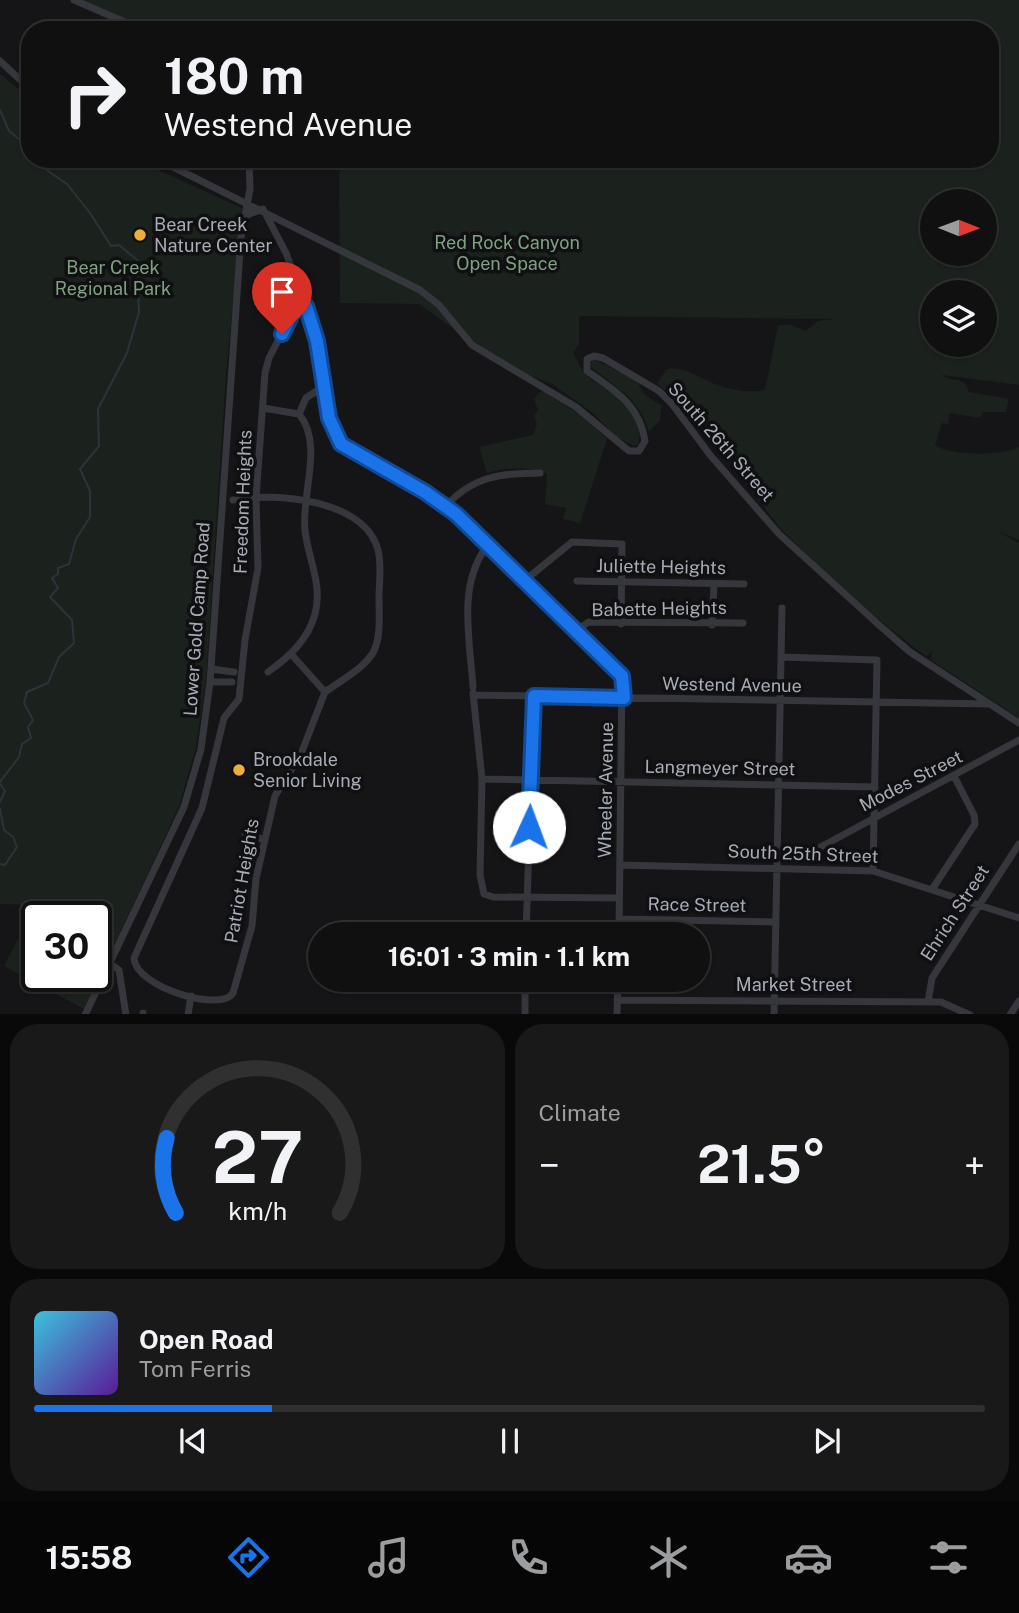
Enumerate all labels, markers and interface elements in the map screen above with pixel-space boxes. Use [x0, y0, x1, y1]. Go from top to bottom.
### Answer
text: 180 m [164, 47, 304, 105]
icon: right [49, 49, 140, 140]
text: Westend Avenue [164, 106, 412, 143]
north arrow [920, 189, 998, 266]
map controls [920, 189, 997, 357]
place label: Bear Creek Nature Center [154, 214, 272, 256]
marker: Bear Creek Nature Center [132, 227, 148, 243]
park label: Red Rock Canyon Open Space [434, 232, 580, 274]
park label: Bear Creek Regional Park [55, 257, 171, 299]
pin [252, 262, 312, 334]
icon: arrive [263, 273, 301, 311]
button: layers [920, 280, 997, 357]
street label: South 26th Street [664, 378, 779, 505]
street label: Freedom Heights [229, 429, 256, 575]
street label: Lower Gold Camp Road [179, 521, 214, 717]
street label: Juliette Heights [596, 555, 726, 578]
street label: Babette Heights [591, 597, 727, 620]
street label: Westend Avenue [662, 673, 802, 696]
street label: Wheeler Avenue [594, 722, 617, 858]
street label: Modes Street [856, 746, 966, 816]
place label: Brookdale Senior Living [253, 749, 362, 791]
street label: Langmeyer Street [644, 756, 796, 779]
marker: Brookdale Senior Living [231, 762, 247, 778]
position arrow [492, 790, 566, 864]
street label: Patriot Heights [220, 817, 263, 945]
street label: South 25th Street [727, 840, 879, 867]
street label: Ehrich Street [916, 861, 993, 964]
street label: Race Street [647, 893, 747, 916]
speed limit sign: 30 [21, 901, 112, 992]
text: 16:01 · 3 min · 1.1 km [388, 941, 630, 972]
street label: Market Street [736, 974, 852, 995]
text: Climate [539, 1099, 621, 1126]
text: 27 [211, 1114, 303, 1199]
text: 21.5° [697, 1134, 826, 1195]
text: − [539, 1143, 560, 1188]
text: + [964, 1143, 985, 1188]
text: km/h [228, 1195, 287, 1225]
text: Open Road [139, 1324, 274, 1355]
text: Tom Ferris [139, 1355, 251, 1382]
icon: previous [174, 1422, 212, 1460]
icon: pause [491, 1422, 529, 1460]
icon: next [808, 1422, 846, 1460]
icon: directions [224, 1533, 273, 1582]
icon: music [364, 1533, 413, 1582]
icon: phone [504, 1533, 553, 1582]
icon: climate [644, 1533, 693, 1582]
icon: car [784, 1533, 833, 1582]
icon: filters [924, 1533, 973, 1582]
text: 15:58 [46, 1539, 133, 1576]

